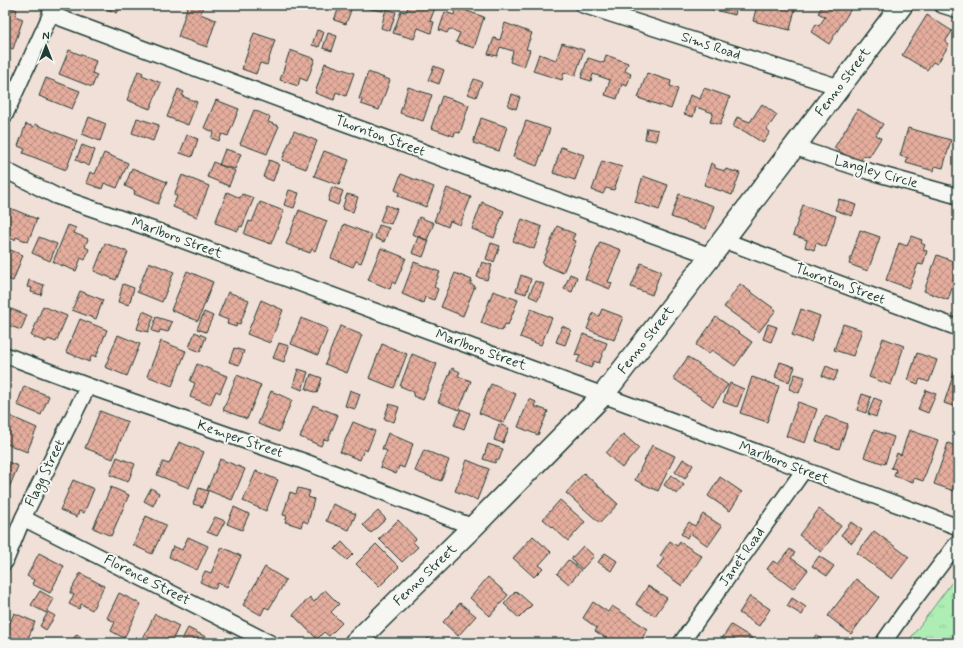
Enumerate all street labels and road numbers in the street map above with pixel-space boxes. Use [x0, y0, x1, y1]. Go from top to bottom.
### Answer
street label: Sims Road [679, 28, 743, 64]
street label: Fenno Street [811, 43, 875, 120]
street label: Thornton Street [332, 111, 428, 161]
street label: Langley Circle [832, 151, 920, 194]
street label: Marlboro Street [129, 213, 226, 263]
street label: Thornton Street [792, 259, 888, 309]
street label: Fenno Street [614, 302, 679, 378]
street label: Marlboro Street [433, 325, 530, 375]
street label: Kemper Street [195, 416, 285, 462]
street label: Flagg Street [21, 436, 70, 510]
street label: Marlboro Street [736, 437, 833, 489]
street label: Janet Road [715, 524, 769, 590]
street label: Fenno Street [389, 540, 461, 610]
street label: Florence Street [101, 551, 193, 610]

